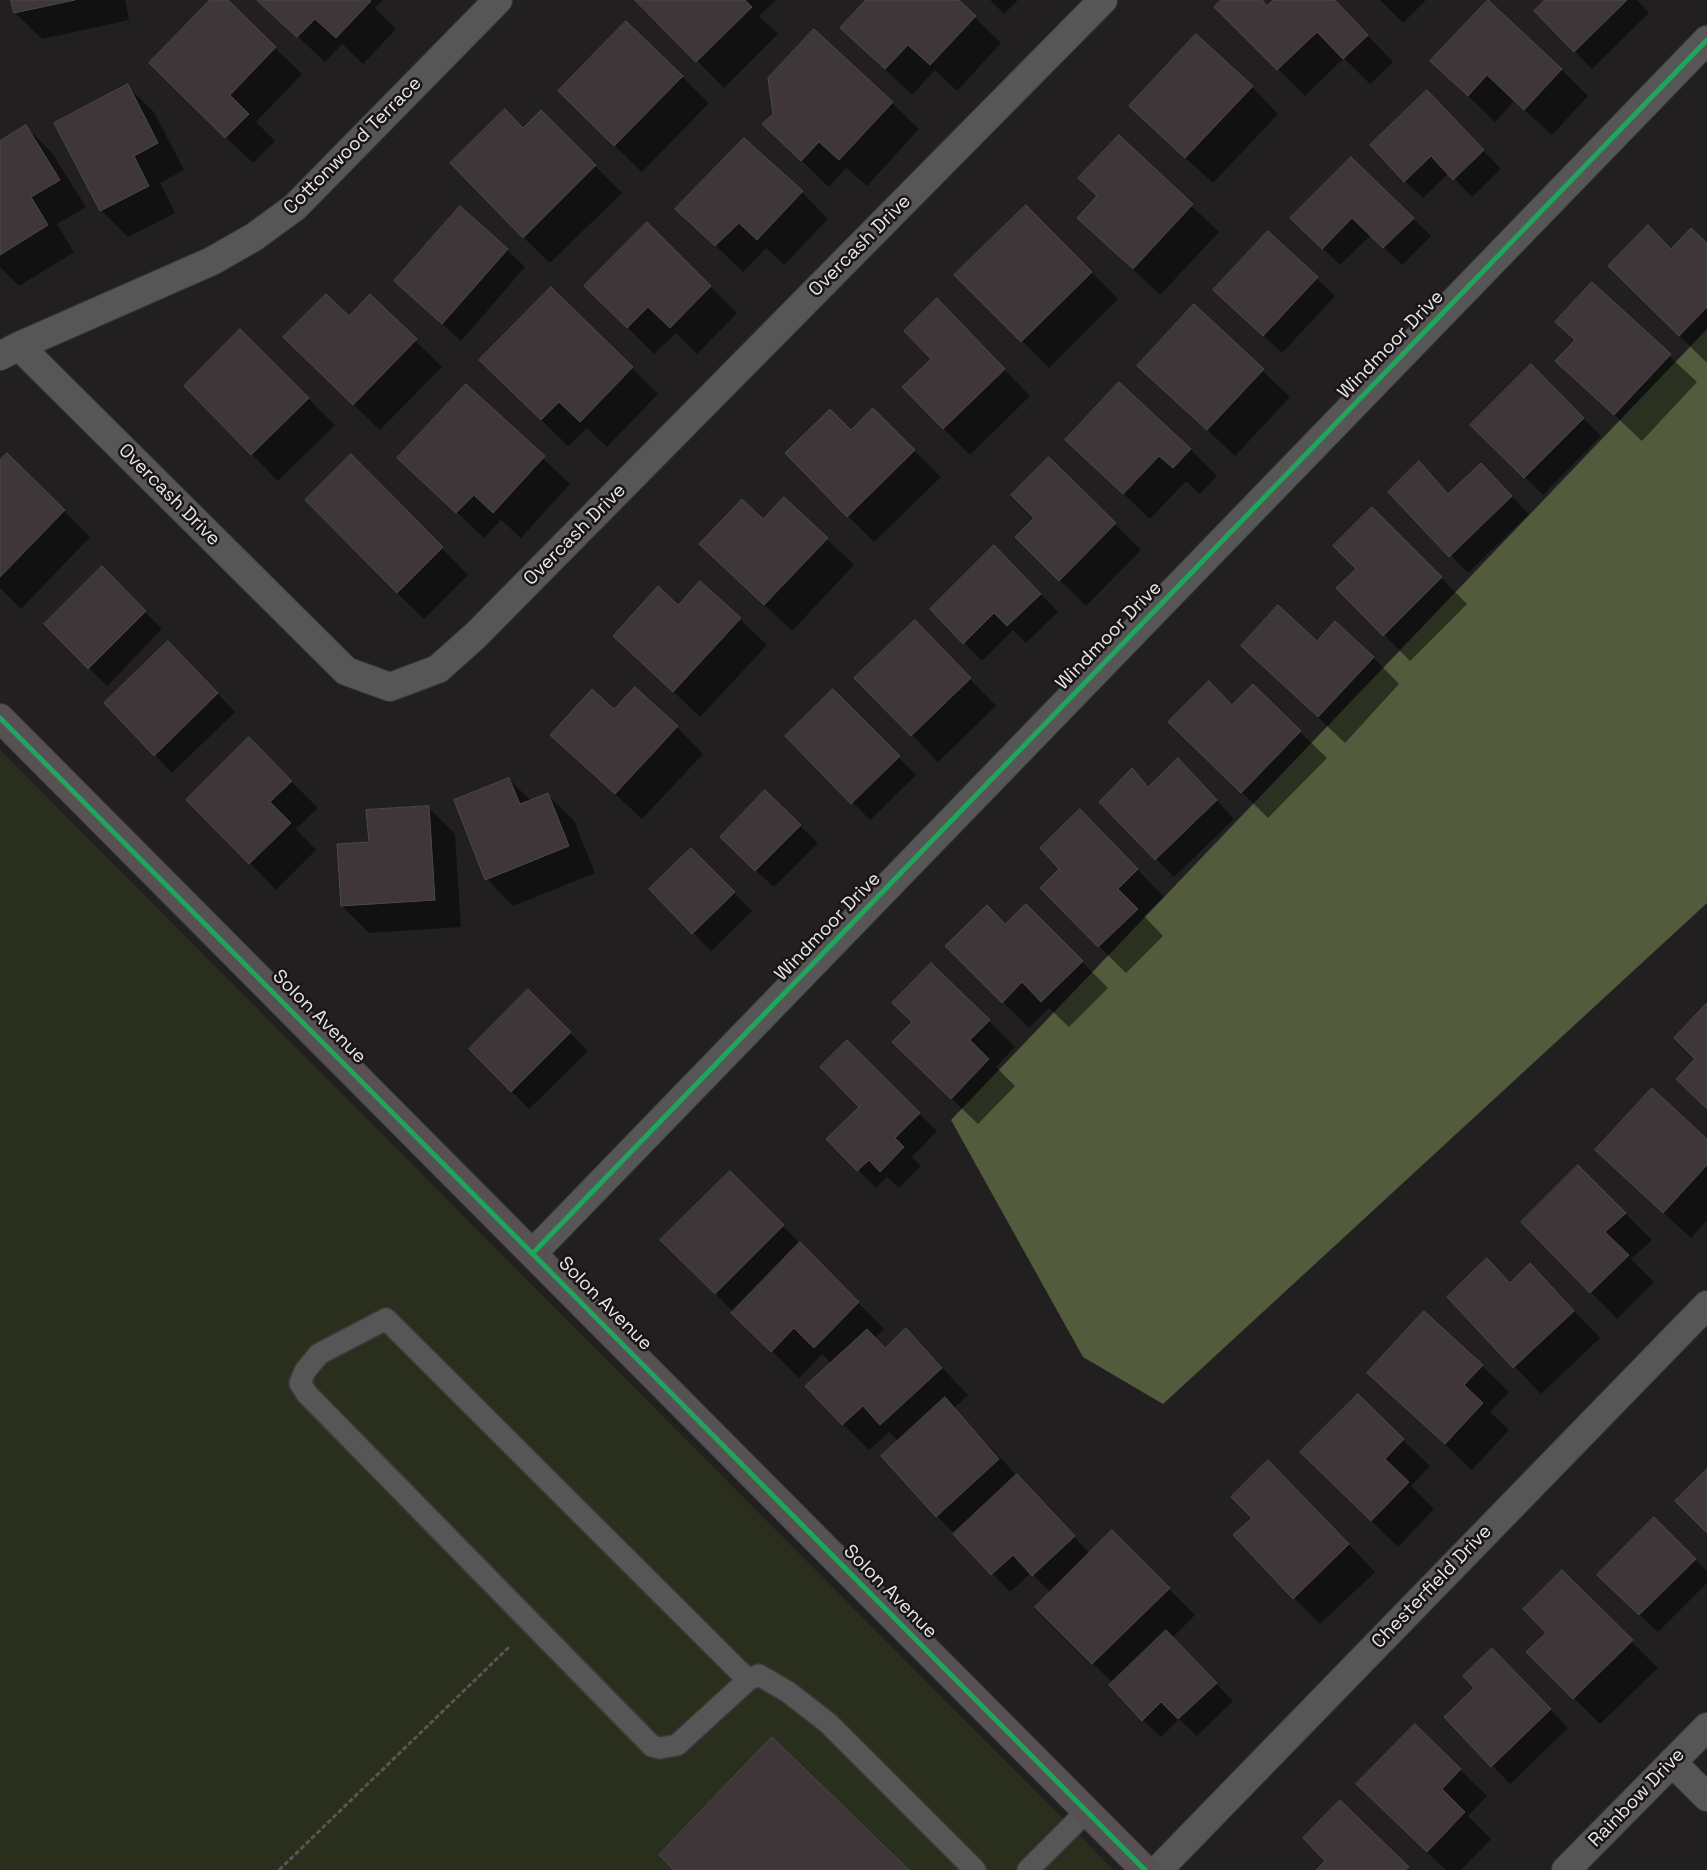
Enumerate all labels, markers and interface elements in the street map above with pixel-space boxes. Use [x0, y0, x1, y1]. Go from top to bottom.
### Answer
street label: Cottonwood Terrace [279, 72, 427, 220]
street label: Overcash Drive [804, 190, 916, 302]
street label: Windmoor Drive [1333, 286, 1449, 404]
street label: Overcash Drive [113, 439, 225, 551]
street label: Overcash Drive [519, 479, 631, 591]
street label: Windmoor Drive [1051, 577, 1167, 695]
street label: Windmoor Drive [770, 868, 886, 986]
street label: Solon Avenue [267, 965, 371, 1069]
street label: Solon Avenue [553, 1252, 657, 1356]
street label: Chesterfield Drive [1367, 1521, 1497, 1653]
street label: Solon Avenue [838, 1540, 942, 1644]
street label: Rainbow Drive [1584, 1744, 1690, 1852]

